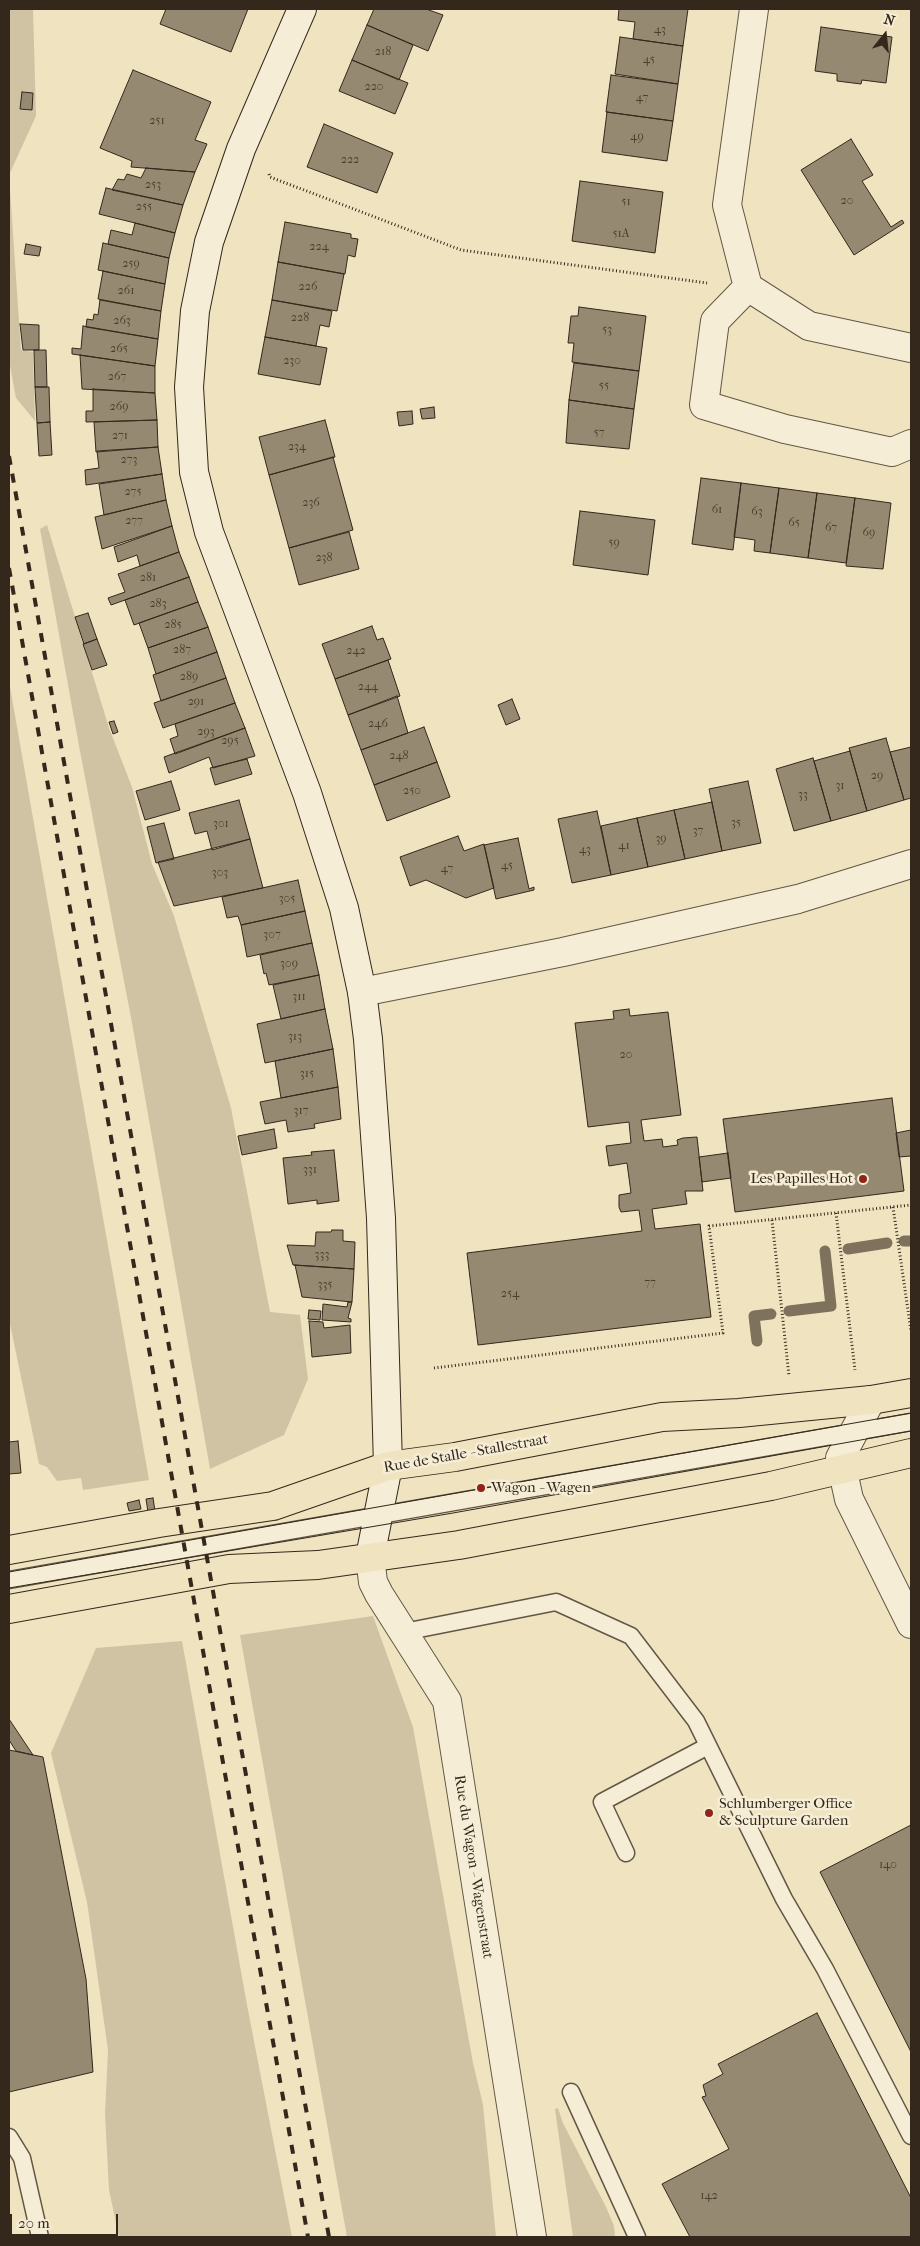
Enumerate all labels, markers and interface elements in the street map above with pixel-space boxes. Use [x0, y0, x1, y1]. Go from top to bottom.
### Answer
north arrow [860, 10, 910, 60]
text: N [882, 10, 897, 30]
house number: 43 [654, 23, 666, 37]
house number: 218 [375, 45, 391, 59]
house number: 45 [643, 53, 655, 67]
house number: 220 [365, 80, 383, 94]
house number: 47 [636, 91, 648, 105]
house number: 251 [149, 114, 165, 128]
house number: 49 [630, 130, 644, 144]
house number: 222 [341, 153, 359, 167]
house number: 253 [145, 178, 161, 192]
house number: 20 [841, 194, 853, 208]
house number: 51 [621, 195, 631, 209]
house number: 255 [136, 200, 152, 214]
house number: 51A [612, 227, 630, 241]
house number: 224 [309, 240, 329, 254]
house number: 259 [122, 257, 140, 271]
house number: 226 [299, 280, 317, 294]
house number: 261 [118, 284, 134, 298]
house number: 228 [291, 311, 309, 325]
house number: 263 [113, 314, 131, 328]
house number: 53 [602, 323, 612, 337]
house number: 265 [110, 342, 128, 356]
house number: 230 [283, 354, 301, 368]
house number: 267 [108, 370, 126, 384]
house number: 55 [599, 379, 609, 393]
house number: 269 [110, 400, 128, 414]
house number: 57 [594, 426, 604, 440]
house number: 271 [112, 429, 128, 443]
house number: 234 [288, 440, 306, 454]
house number: 273 [121, 453, 137, 467]
house number: 275 [124, 485, 142, 499]
house number: 236 [302, 496, 320, 510]
house number: 61 [712, 503, 722, 517]
house number: 63 [751, 505, 763, 519]
house number: 277 [125, 514, 143, 528]
house number: 65 [788, 516, 800, 530]
house number: 67 [825, 521, 837, 535]
house number: 69 [863, 526, 875, 540]
house number: 59 [608, 536, 620, 550]
house number: 238 [315, 551, 333, 565]
house number: 281 [140, 571, 156, 585]
house number: 283 [149, 597, 167, 611]
house number: 285 [164, 618, 182, 632]
house number: 287 [173, 643, 191, 657]
house number: 242 [346, 644, 366, 658]
house number: 289 [180, 670, 198, 684]
house number: 244 [358, 680, 378, 694]
house number: 291 [188, 695, 204, 709]
house number: 246 [368, 717, 388, 731]
house number: 293 [197, 725, 215, 739]
house number: 295 [221, 734, 239, 748]
house number: 248 [389, 749, 409, 763]
house number: 29 [871, 769, 883, 783]
house number: 31 [835, 779, 845, 793]
house number: 250 [403, 784, 421, 798]
house number: 33 [798, 788, 808, 802]
house number: 35 [731, 816, 741, 830]
house number: 301 [213, 817, 229, 831]
house number: 37 [693, 824, 703, 838]
house number: 39 [655, 832, 667, 846]
house number: 41 [618, 839, 630, 853]
house number: 43 [579, 843, 591, 857]
house number: 45 [501, 859, 513, 873]
house number: 47 [441, 862, 453, 876]
house number: 303 [212, 866, 228, 880]
house number: 305 [279, 892, 295, 906]
house number: 307 [263, 928, 281, 942]
house number: 309 [280, 957, 298, 971]
house number: 311 [292, 990, 306, 1004]
house number: 313 [288, 1030, 302, 1044]
house number: 20 [620, 1048, 632, 1062]
house number: 315 [300, 1067, 314, 1081]
house number: 317 [294, 1104, 308, 1118]
house number: 331 [303, 1163, 317, 1177]
place label: Les Papilles Hot [750, 1170, 853, 1188]
marker: Les Papilles Hot [857, 1173, 869, 1185]
house number: 333 [315, 1248, 329, 1262]
house number: 77 [644, 1276, 656, 1290]
house number: 335 [317, 1278, 333, 1292]
house number: 254 [501, 1287, 519, 1301]
street label: Rue de Stalle - Stallestraat [382, 1431, 550, 1477]
place label: Wagon - Wagen [491, 1479, 591, 1497]
marker: Wagon - Wagen [475, 1482, 487, 1494]
street label: Rue du Wagon - Wagenstraat [450, 1774, 496, 1960]
place label: Schlumberger Office & Sculpture Garden [719, 1795, 852, 1830]
marker: Schlumberger Office & Sculpture Garden [703, 1807, 715, 1819]
house number: 140 [879, 1858, 897, 1872]
house number: 142 [700, 2189, 718, 2203]
scale bar [12, 2204, 120, 2236]
text: 20 m [18, 2214, 50, 2232]

